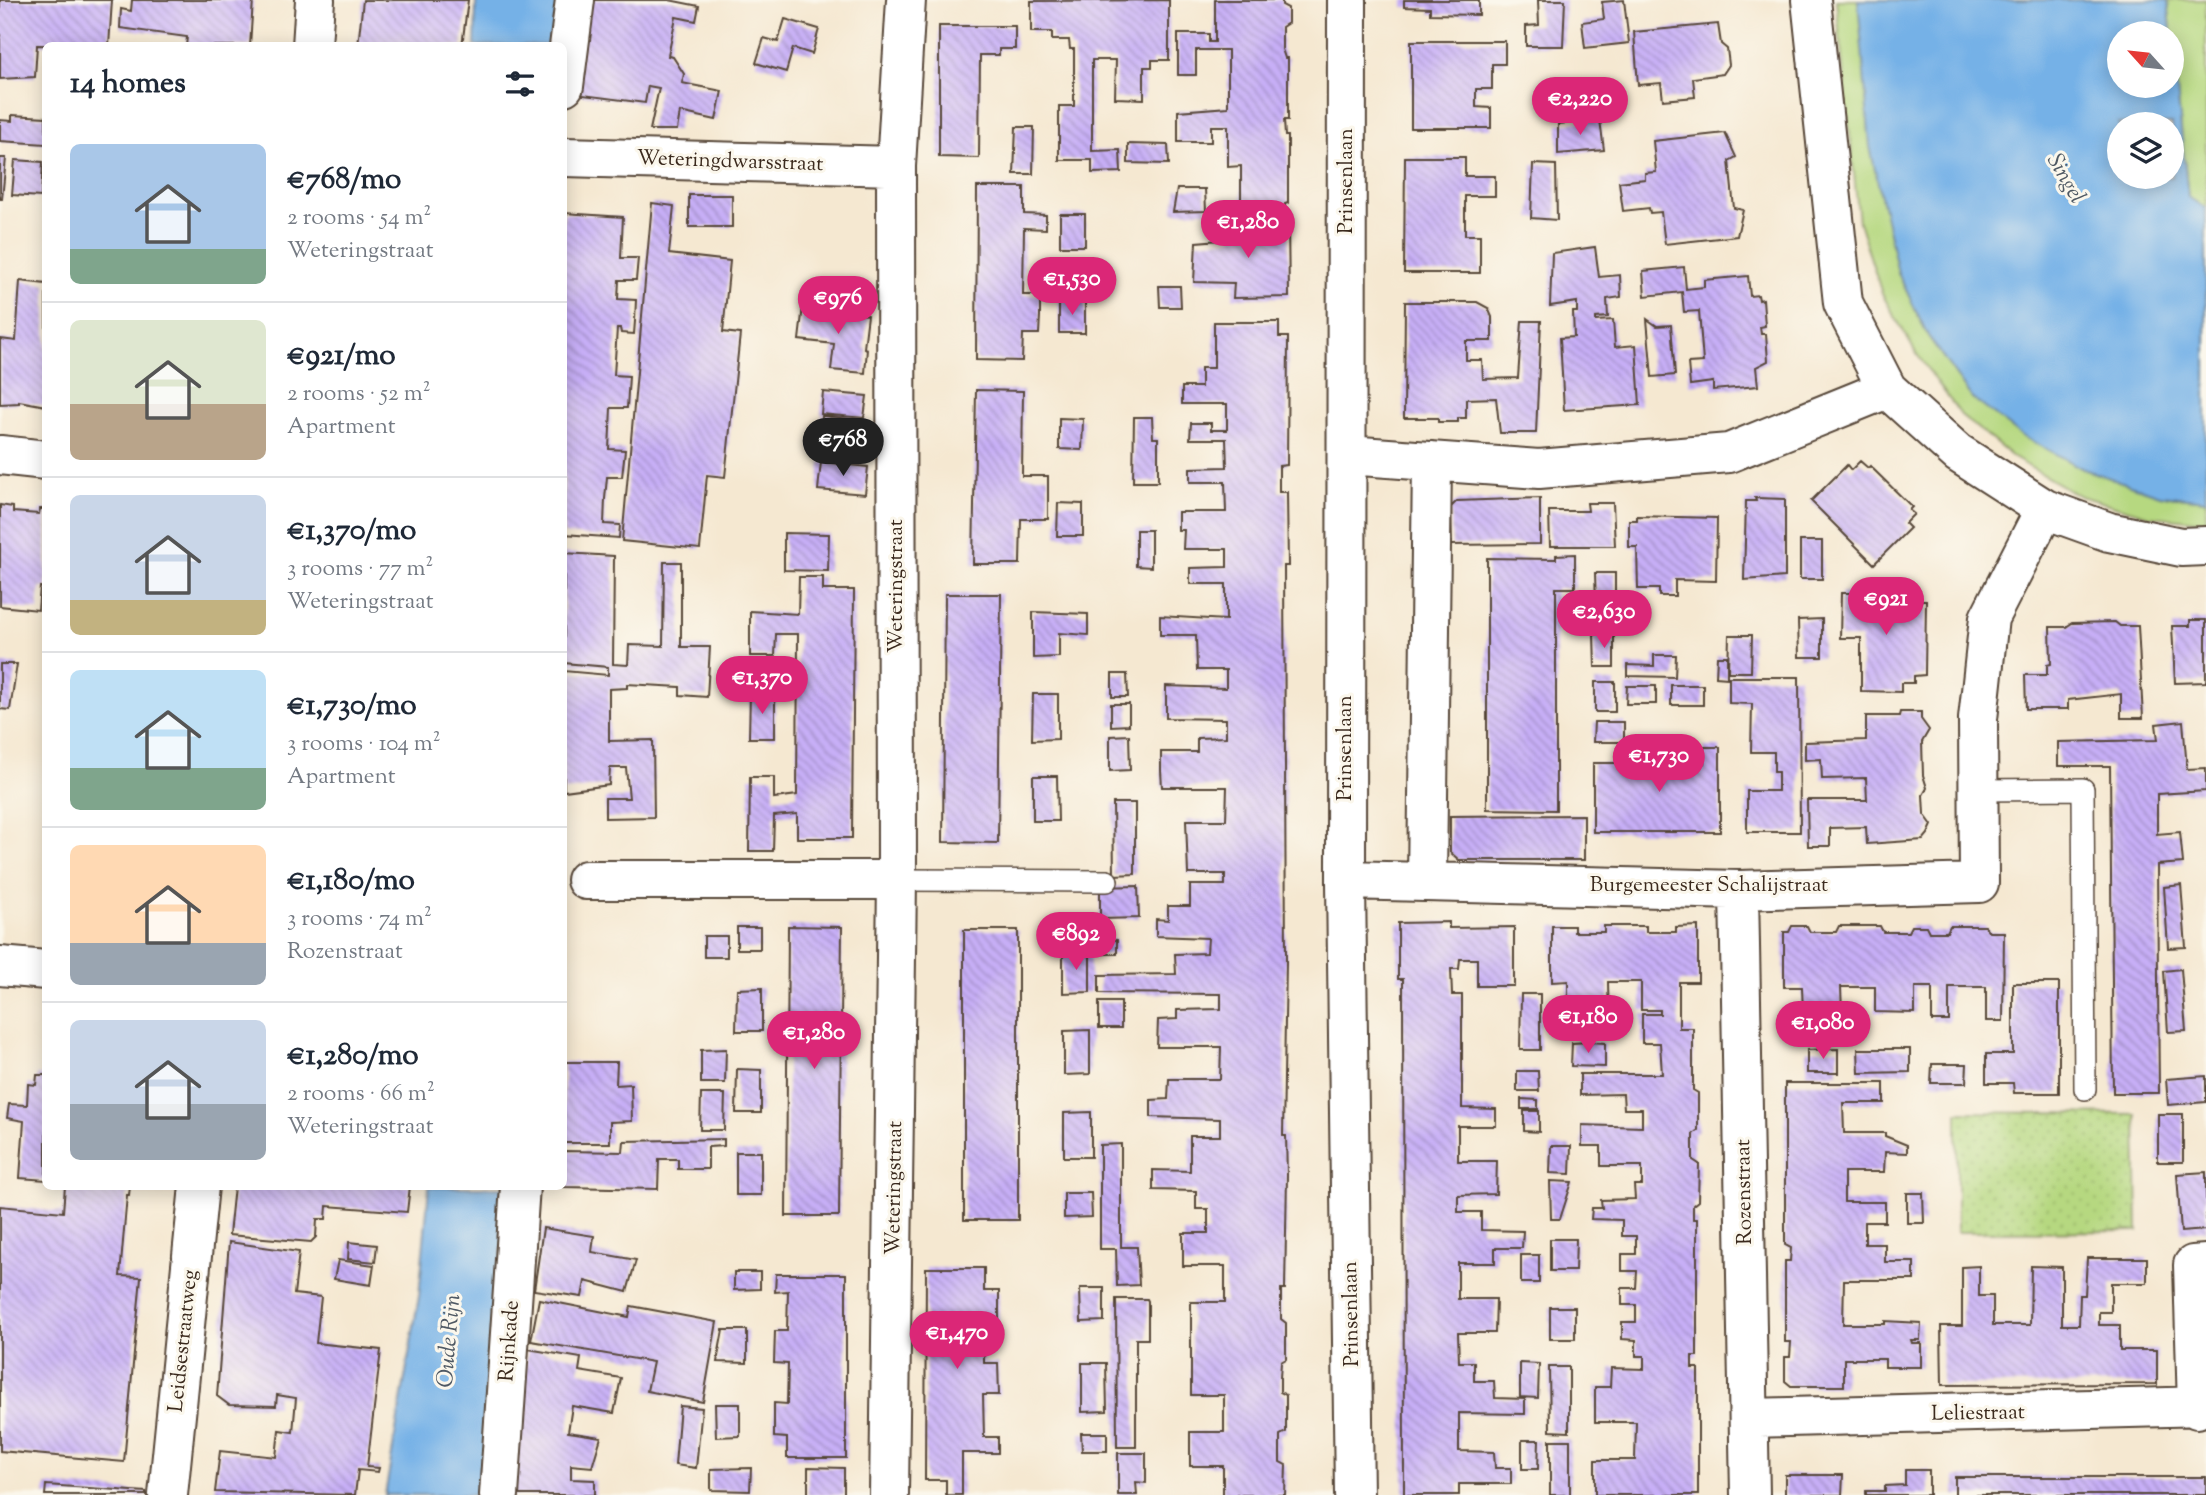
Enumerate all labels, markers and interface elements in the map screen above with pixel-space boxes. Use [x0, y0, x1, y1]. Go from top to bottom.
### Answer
north arrow [2107, 21, 2184, 98]
map controls [2107, 21, 2184, 189]
text: 14 homes [70, 63, 186, 106]
icon: filters [501, 65, 539, 103]
pin: €2,220 [1523, 78, 1637, 137]
text: €2,220 [1548, 83, 1612, 116]
button: layers [2107, 112, 2184, 189]
street label: Prinsenlaan [1332, 128, 1362, 234]
street label: Weteringdwarsstraat [636, 144, 824, 180]
water label: Singel [2037, 148, 2093, 210]
text: €768/mo [287, 159, 401, 202]
icon: home [126, 172, 210, 256]
pin: €1,280 [1191, 201, 1305, 260]
text: 2 rooms · 54 m² [287, 202, 431, 235]
text: €1,280 [1217, 206, 1279, 239]
text: Weteringstraat [287, 235, 434, 268]
pin: €1,530 [1015, 258, 1129, 317]
text: €1,530 [1043, 263, 1101, 296]
pin: €976 [797, 276, 879, 336]
text: €976 [814, 282, 862, 315]
text: €921/mo [287, 335, 396, 378]
icon: home [126, 348, 210, 432]
text: 2 rooms · 52 m² [287, 378, 430, 411]
text: Apartment [287, 411, 396, 444]
pin: €768 [802, 419, 884, 478]
text: €768 [819, 424, 867, 457]
text: €1,370/mo [287, 510, 416, 553]
street label: Weteringstraat [882, 519, 912, 653]
icon: home [126, 523, 210, 607]
text: 3 rooms · 77 m² [287, 553, 433, 586]
pin: €921 [1845, 578, 1927, 637]
text: €921 [1864, 583, 1908, 616]
text: Weteringstraat [287, 586, 434, 619]
pin: €2,630 [1547, 590, 1661, 650]
text: €2,630 [1573, 596, 1635, 629]
pin: €1,370 [705, 656, 819, 716]
text: €1,370 [732, 662, 792, 695]
text: €1,730/mo [287, 685, 417, 728]
street label: Prinsenlaan [1331, 695, 1361, 801]
icon: home [126, 698, 210, 782]
text: 3 rooms · 104 m² [287, 728, 441, 761]
pin: €1,730 [1602, 734, 1716, 794]
text: €1,730 [1629, 740, 1689, 773]
text: Apartment [287, 761, 396, 794]
text: €1,180/mo [287, 860, 415, 903]
street label: Burgemeester Schalijstraat [1590, 871, 1828, 901]
icon: home [126, 873, 210, 957]
text: 3 rooms · 74 m² [287, 903, 432, 936]
pin: €892 [1035, 912, 1117, 972]
text: €892 [1052, 918, 1100, 951]
text: Rozenstraat [287, 936, 403, 969]
pin: €1,180 [1531, 996, 1645, 1055]
text: €1,180 [1558, 1001, 1618, 1034]
pin: €1,080 [1766, 1002, 1880, 1061]
text: €1,080 [1792, 1007, 1854, 1040]
pin: €1,280 [757, 1012, 871, 1071]
text: €1,280 [783, 1017, 845, 1050]
text: €1,280/mo [287, 1035, 419, 1078]
icon: home [126, 1048, 210, 1132]
text: 2 rooms · 66 m² [287, 1078, 435, 1111]
text: Weteringstraat [287, 1111, 434, 1144]
street label: Weteringstraat [879, 1121, 911, 1255]
street label: Rozenstraat [1729, 1139, 1761, 1245]
street label: Prinsenlaan [1336, 1261, 1368, 1367]
street label: Leidsestraatweg [162, 1268, 206, 1414]
water label: Oude Rijn [429, 1293, 471, 1389]
street label: Rijnkade [492, 1299, 528, 1383]
pin: €1,470 [900, 1312, 1014, 1371]
text: €1,470 [926, 1317, 988, 1350]
street label: Leliestraat [1931, 1398, 2025, 1430]

